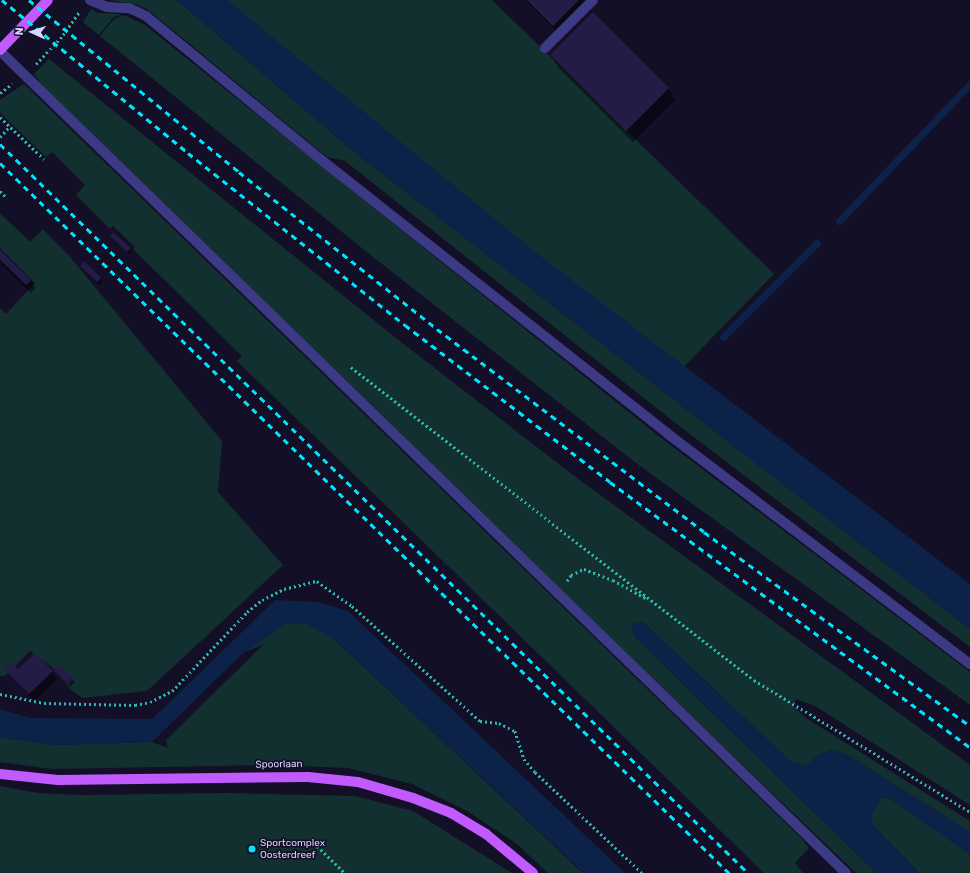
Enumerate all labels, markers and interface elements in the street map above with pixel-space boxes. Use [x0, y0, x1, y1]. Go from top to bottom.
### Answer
north arrow [12, 12, 52, 52]
text: N [13, 27, 26, 36]
street label: Spoorlaan [255, 759, 303, 771]
place label: Sportcomplex Oosterdreef [260, 837, 325, 860]
marker: Sportcomplex Oosterdreef [247, 844, 257, 854]

